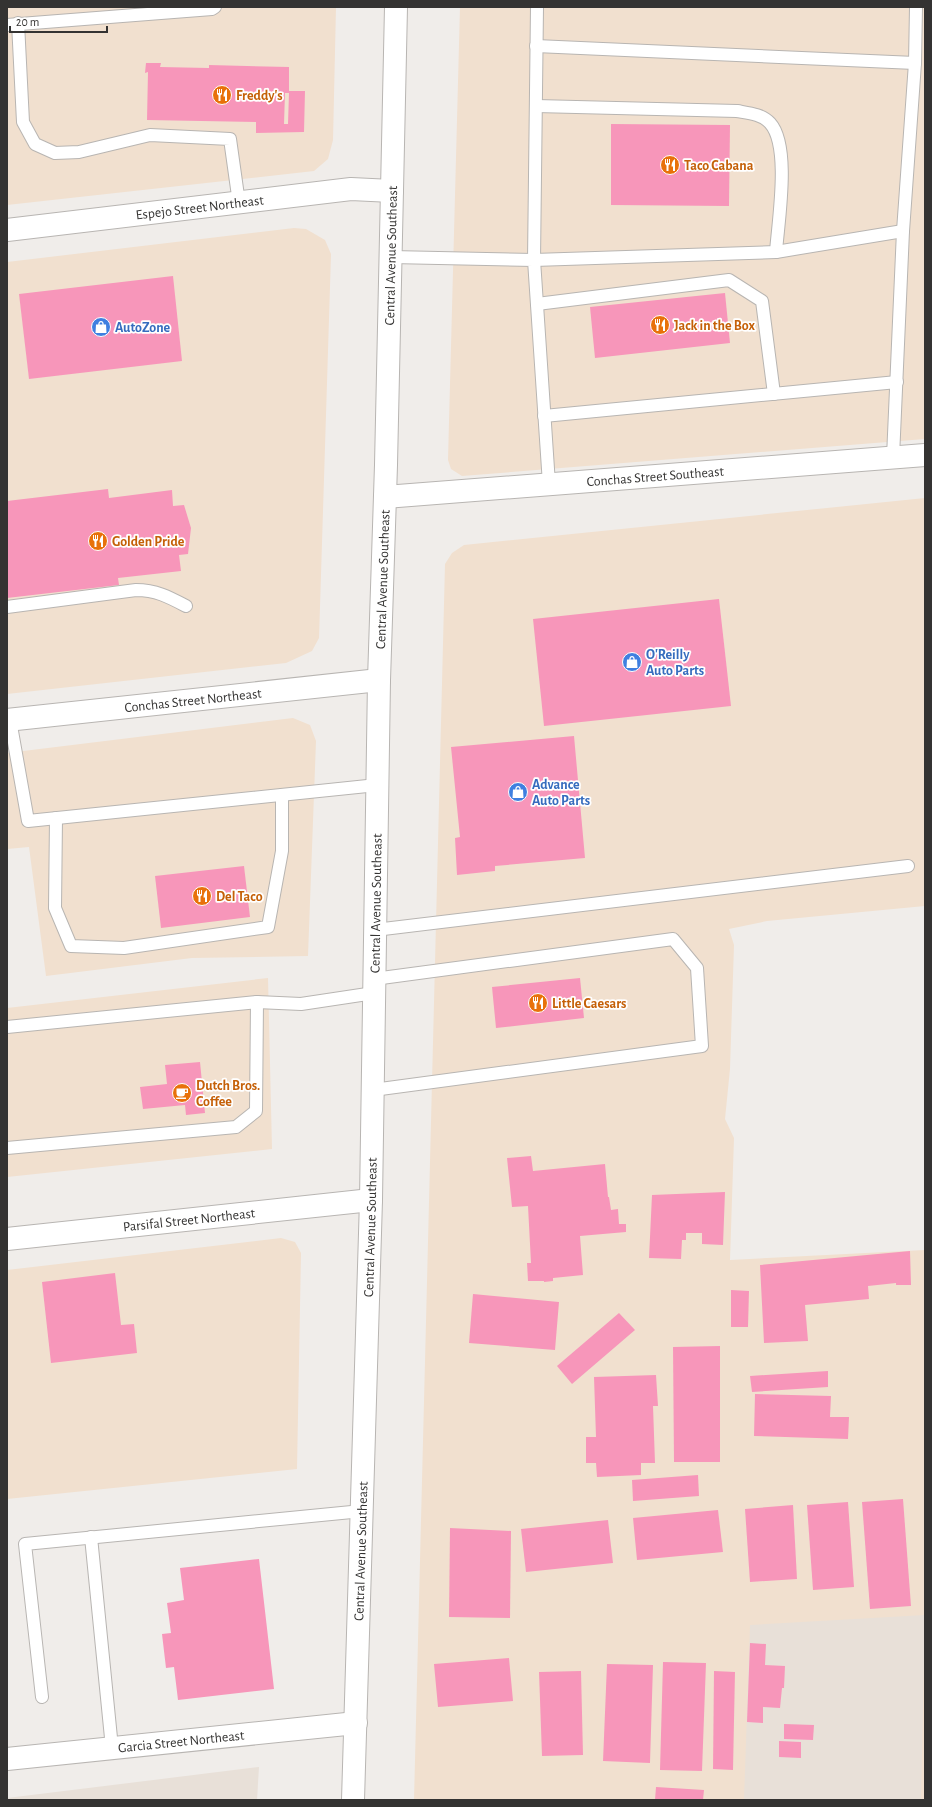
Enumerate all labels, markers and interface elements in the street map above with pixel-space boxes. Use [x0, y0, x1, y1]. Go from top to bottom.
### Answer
scale bar [10, 8, 107, 34]
text: 20 m [16, 16, 39, 28]
restaurant icon: Freddy's [211, 84, 233, 106]
place label: Freddy's [236, 89, 283, 103]
restaurant icon: Taco Cabana [659, 154, 681, 176]
place label: Taco Cabana [684, 159, 754, 173]
street label: Central Avenue Southeast [383, 185, 400, 325]
street label: Espejo Street Northeast [135, 193, 265, 223]
restaurant icon: Jack in the Box [649, 314, 671, 336]
shop icon: AutoZone [90, 316, 112, 338]
place label: Jack in the Box [674, 319, 755, 333]
place label: AutoZone [115, 321, 171, 335]
street label: Conchas Street Southeast [586, 465, 725, 489]
street label: Central Avenue Southeast [374, 509, 393, 649]
restaurant icon: Golden Pride [87, 530, 109, 552]
place label: Golden Pride [112, 535, 185, 549]
place label: O'Reilly Auto Parts [646, 648, 704, 678]
shop icon: O'Reilly Auto Parts [621, 651, 643, 673]
street label: Conchas Street Northeast [124, 687, 263, 715]
place label: Advance Auto Parts [532, 778, 590, 808]
shop icon: Advance Auto Parts [507, 781, 529, 803]
street label: Central Avenue Southeast [368, 833, 385, 973]
restaurant icon: Del Taco [191, 885, 213, 907]
place label: Del Taco [216, 890, 263, 904]
restaurant icon: Little Caesars [527, 992, 549, 1014]
place label: Little Caesars [552, 997, 626, 1011]
place label: Dutch Bros. Coffee [196, 1079, 260, 1109]
cafe icon: Dutch Bros. Coffee [171, 1082, 193, 1104]
street label: Central Avenue Southeast [362, 1157, 380, 1297]
street label: Parsifal Street Northeast [122, 1206, 256, 1235]
street label: Central Avenue Southeast [352, 1481, 371, 1621]
street label: Garcia Street Northeast [117, 1729, 246, 1756]

